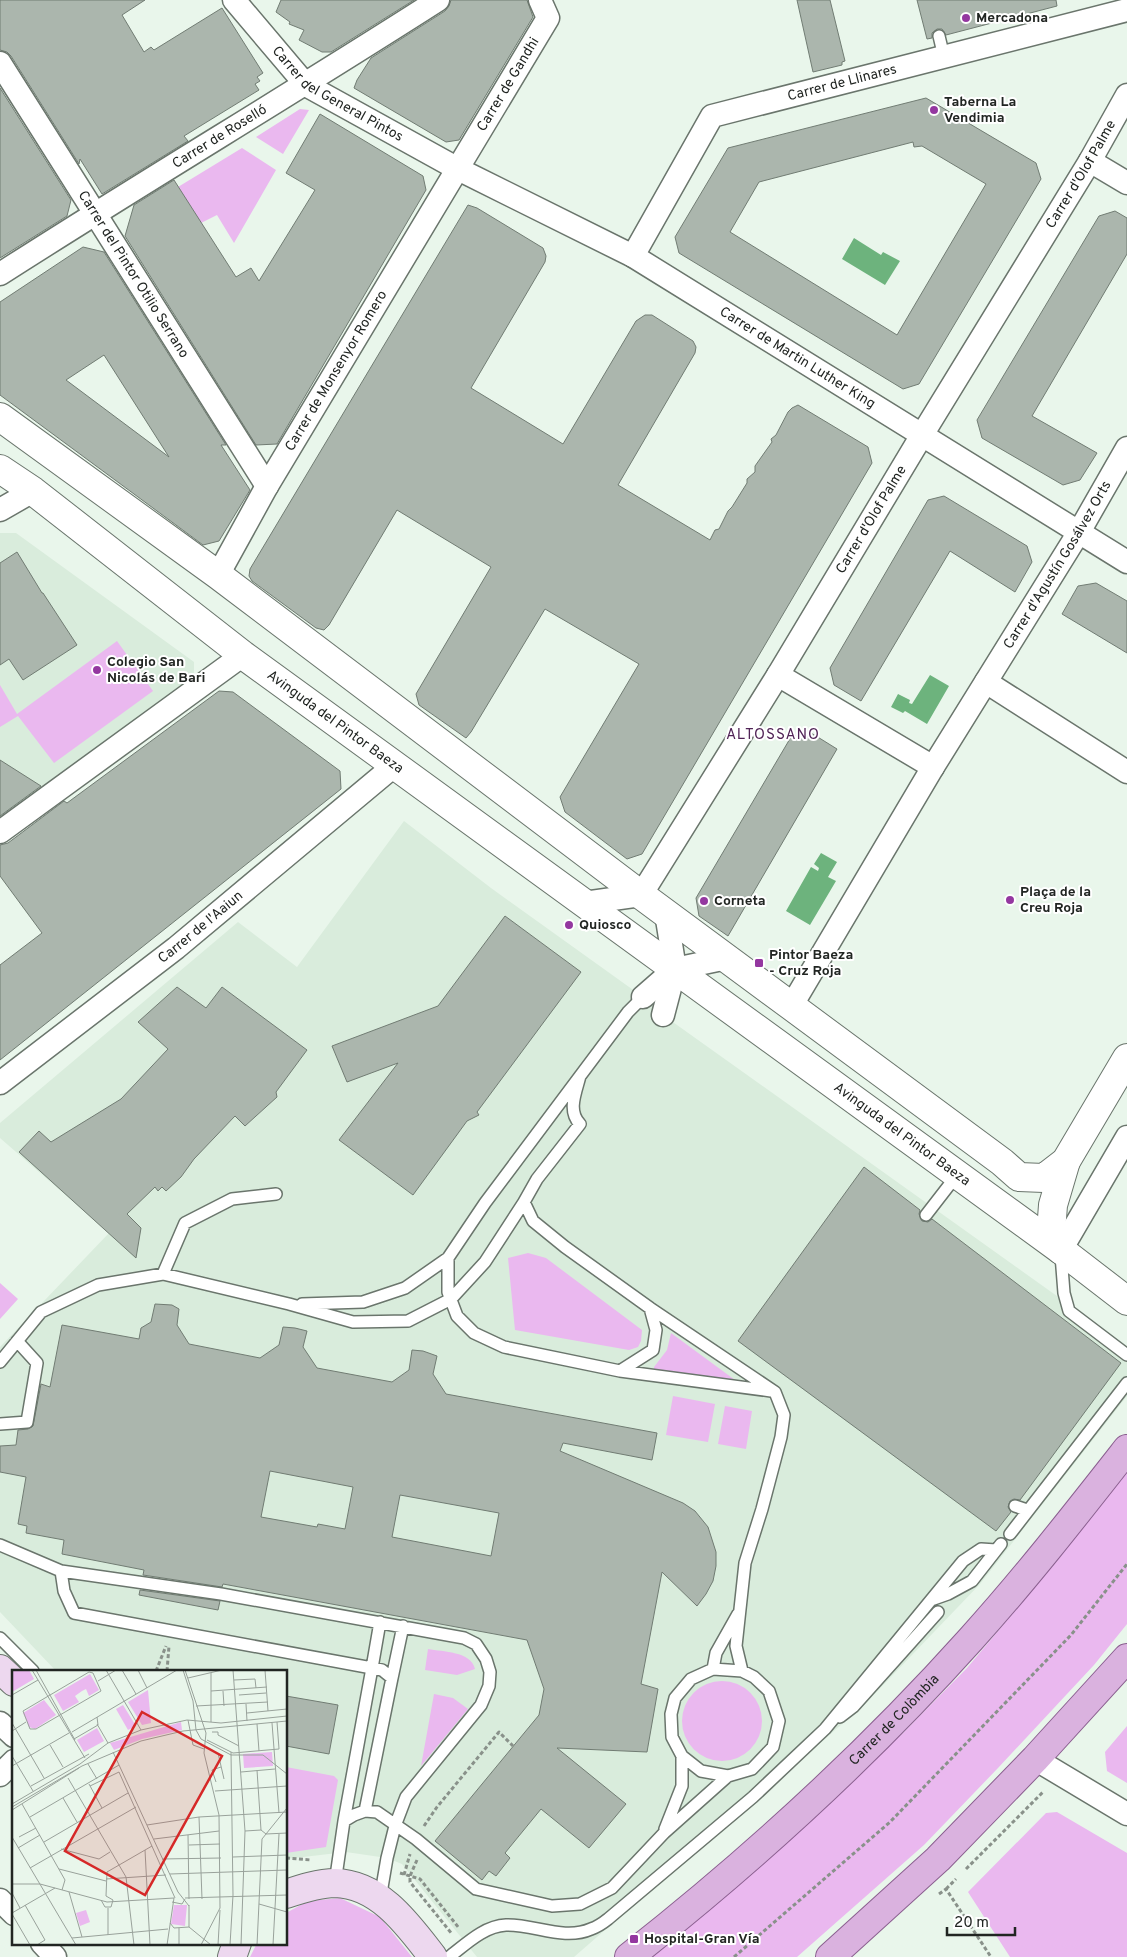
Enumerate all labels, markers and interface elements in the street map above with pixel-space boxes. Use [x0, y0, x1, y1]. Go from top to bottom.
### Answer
place label: Mercadona [976, 10, 1048, 27]
marker: Mercadona [960, 12, 972, 24]
street label: Carrer de Gandhi [473, 34, 543, 135]
street label: Carrer del General Pintos [268, 43, 406, 145]
street label: Carrer de Llinares [786, 61, 898, 105]
place label: Taberna La Vendimia [944, 94, 1016, 127]
street label: Carrer de Roselló [169, 101, 270, 172]
marker: Taberna La Vendimia [928, 104, 940, 116]
street label: Carrer d'Olof Palme [1042, 117, 1120, 232]
street label: Carrer del Pintor Otilio Serrano [74, 188, 193, 361]
street label: Carrer de Monsenyor Romero [281, 287, 391, 454]
street label: Carrer de Martin Luther King [716, 303, 879, 413]
street label: Carrer d'Olof Palme [832, 462, 910, 577]
street label: Carrer d'Agustín Gosálvez Orts [1000, 478, 1115, 652]
place label: Colegio San Nicolás de Bari [107, 654, 206, 687]
marker: Colegio San Nicolás de Bari [91, 664, 103, 676]
street label: Avinguda del Pintor Baeza [263, 667, 407, 777]
district label: ALTOSSANO [726, 726, 820, 745]
place label: Plaça de la Creu Roja [1020, 884, 1091, 917]
street label: Carrer de l'Aaiun [155, 887, 247, 967]
place label: Corneta [714, 893, 766, 910]
marker: Plaça de la Creu Roja [1004, 894, 1016, 906]
marker: Corneta [698, 895, 710, 907]
place label: Quiosco [579, 917, 631, 934]
marker: Quiosco [563, 919, 575, 931]
place label: Pintor Baeza - Cruz Roja [769, 947, 853, 980]
marker: Pintor Baeza - Cruz Roja [753, 957, 765, 969]
street label: Avinguda del Pintor Baeza [830, 1079, 974, 1190]
inset map [12, 1670, 288, 1944]
street label: Carrer de Colòmbia [846, 1671, 943, 1769]
scale bar [947, 1904, 1014, 1936]
text: 20 m [954, 1914, 989, 1933]
place label: Hospital-Gran Vía [644, 1931, 760, 1948]
marker: Hospital-Gran Vía [628, 1933, 640, 1945]

